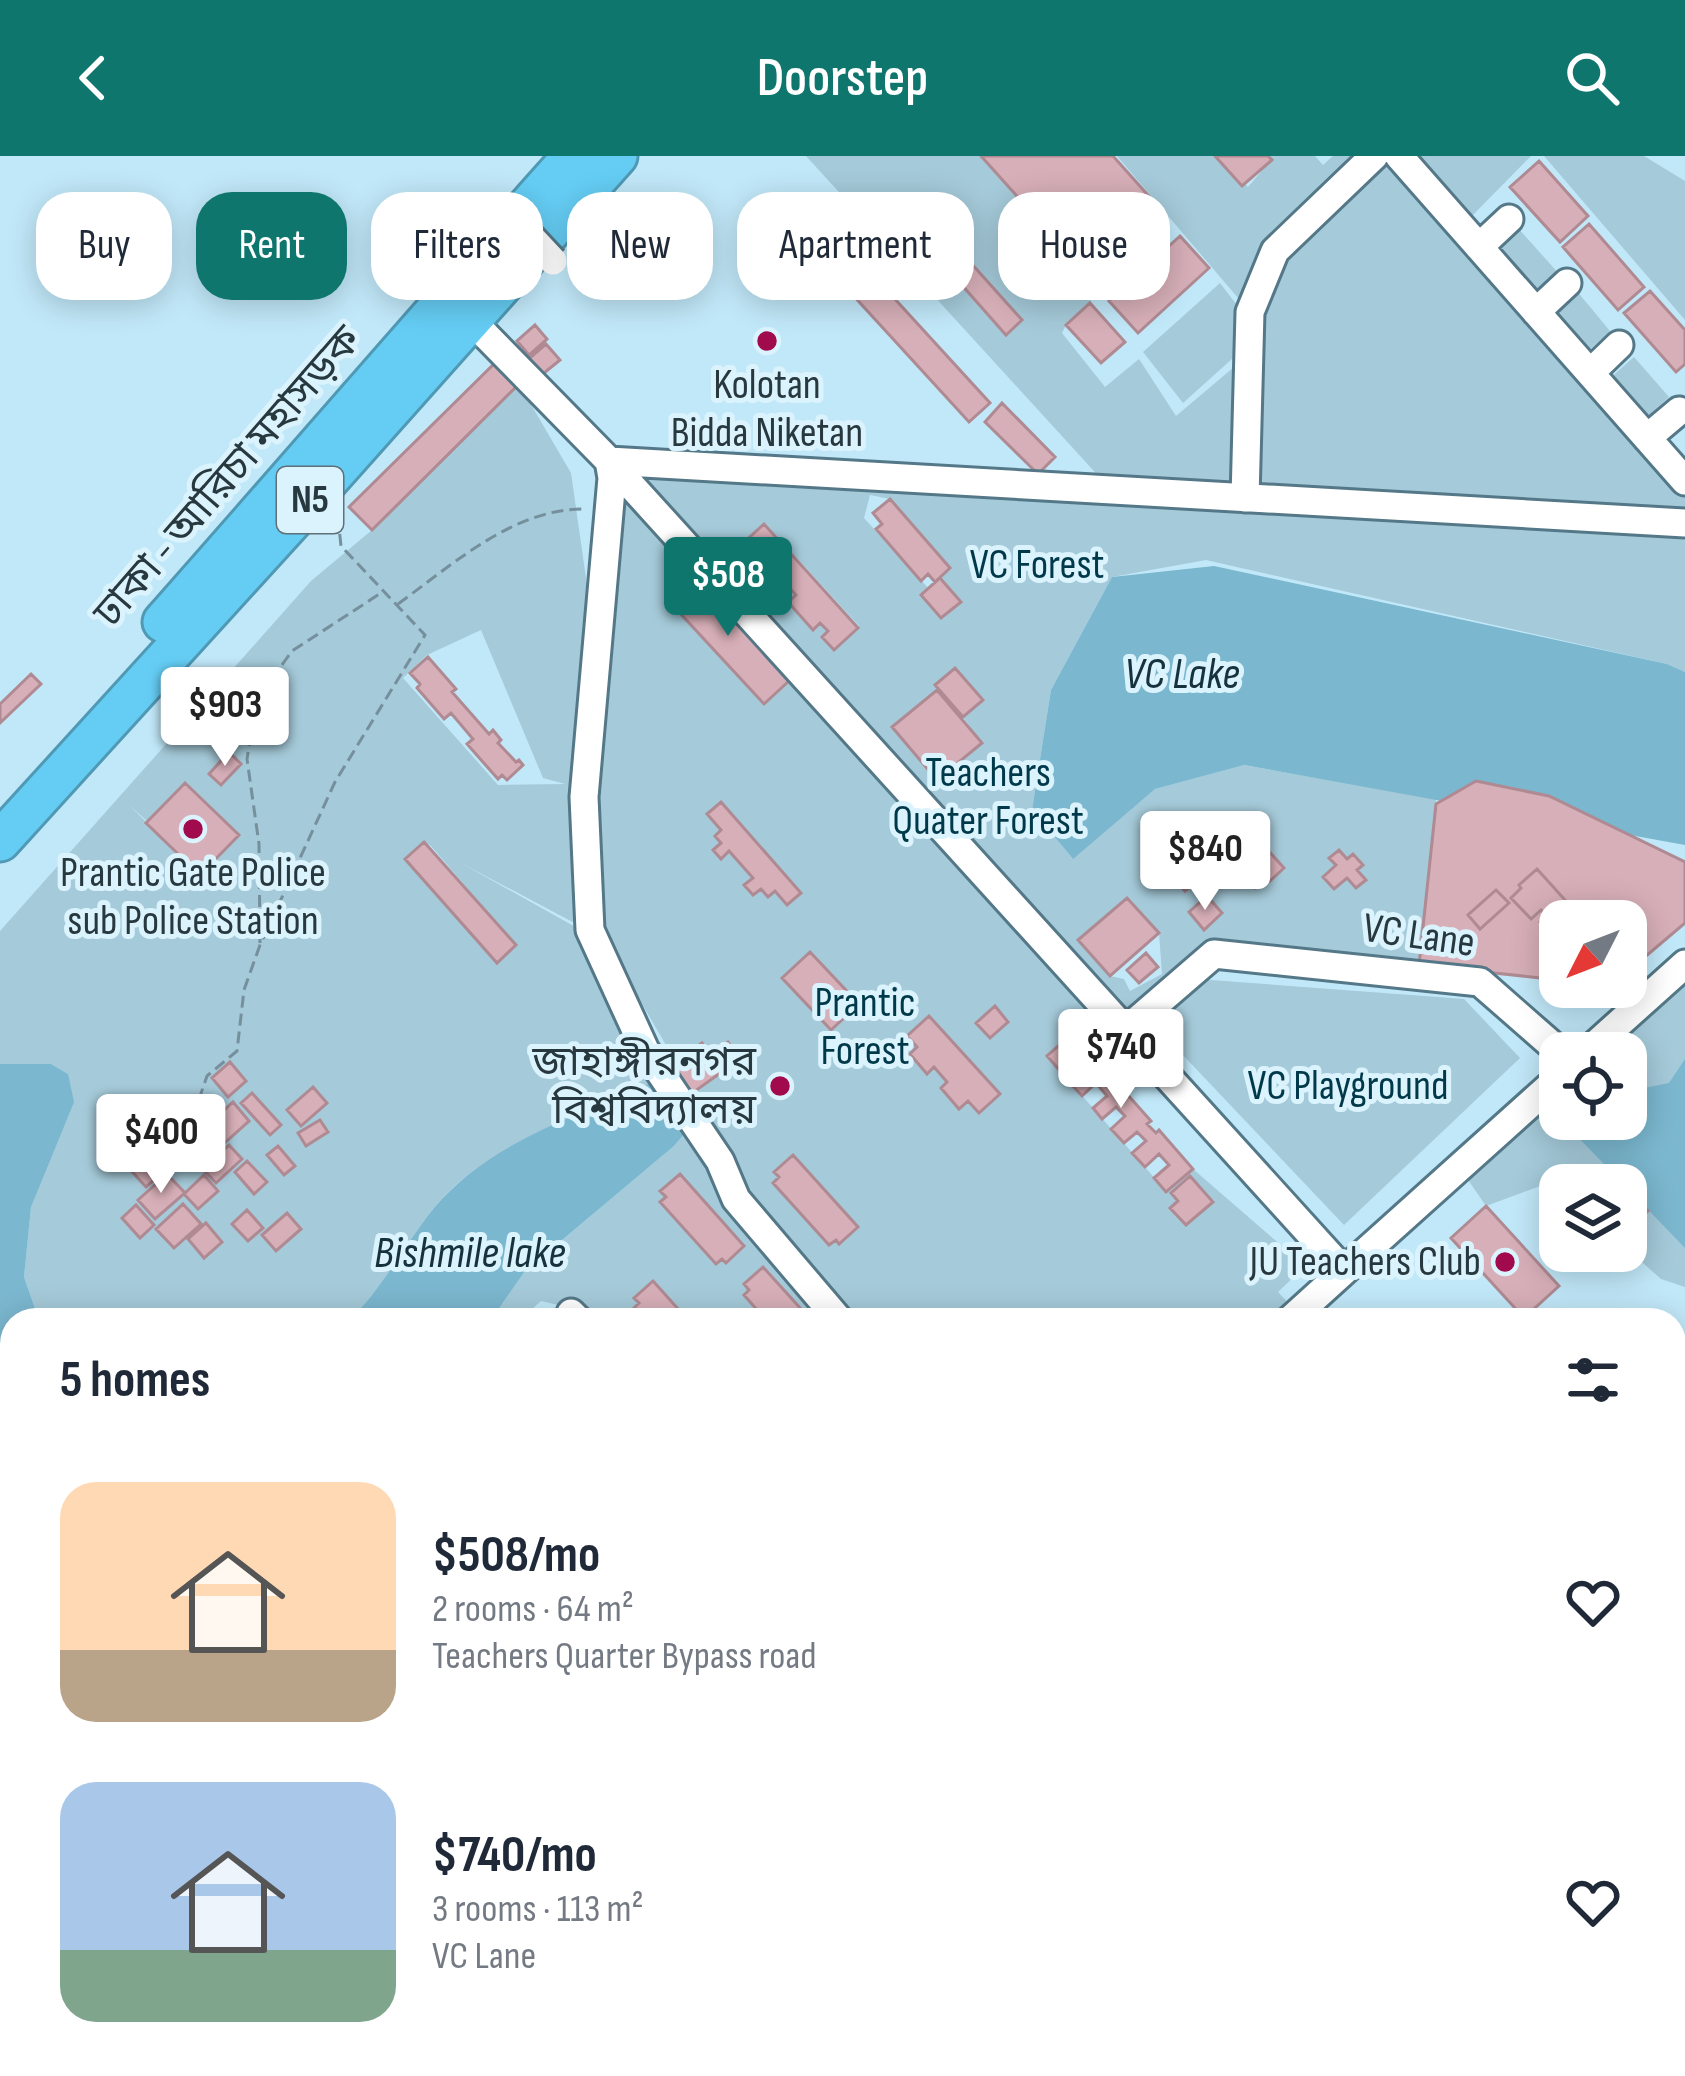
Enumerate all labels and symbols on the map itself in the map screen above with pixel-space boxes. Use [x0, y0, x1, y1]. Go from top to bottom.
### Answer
street label: ঢাকা - আরিচা মহাসড়ক [83, 315, 373, 639]
marker: Kolotan Bidda Niketan [754, 328, 780, 354]
place label: Kolotan Bidda Niketan [671, 360, 863, 459]
road number: N5 [277, 467, 343, 533]
pin: $508 [657, 537, 799, 639]
park label: VC Forest [970, 540, 1104, 591]
water label: VC Lake [1124, 647, 1240, 702]
pin: $903 [154, 667, 296, 769]
park label: Teachers Quater Forest [892, 748, 1084, 847]
pin: $840 [1134, 811, 1276, 913]
marker: Prantic Gate Police sub Police Station [180, 816, 206, 842]
place label: Prantic Gate Police sub Police Station [60, 848, 326, 947]
north arrow [1539, 900, 1647, 1008]
street label: VC Lane [1360, 903, 1478, 969]
park label: Prantic Forest [815, 978, 915, 1077]
pin: $740 [1050, 1009, 1192, 1111]
place label: জাহাঙ্গীরনগর বিশ্ববিদ্যালয় [531, 1037, 757, 1136]
park label: VC Playground [1248, 1061, 1448, 1112]
marker: জাহাঙ্গীরনগর বিশ্ববিদ্যালয় [767, 1073, 793, 1099]
pin: $400 [90, 1094, 232, 1196]
water label: Bishmile lake [374, 1226, 566, 1281]
place label: JU Teachers Club [1249, 1237, 1481, 1288]
marker: JU Teachers Club [1492, 1249, 1518, 1275]

